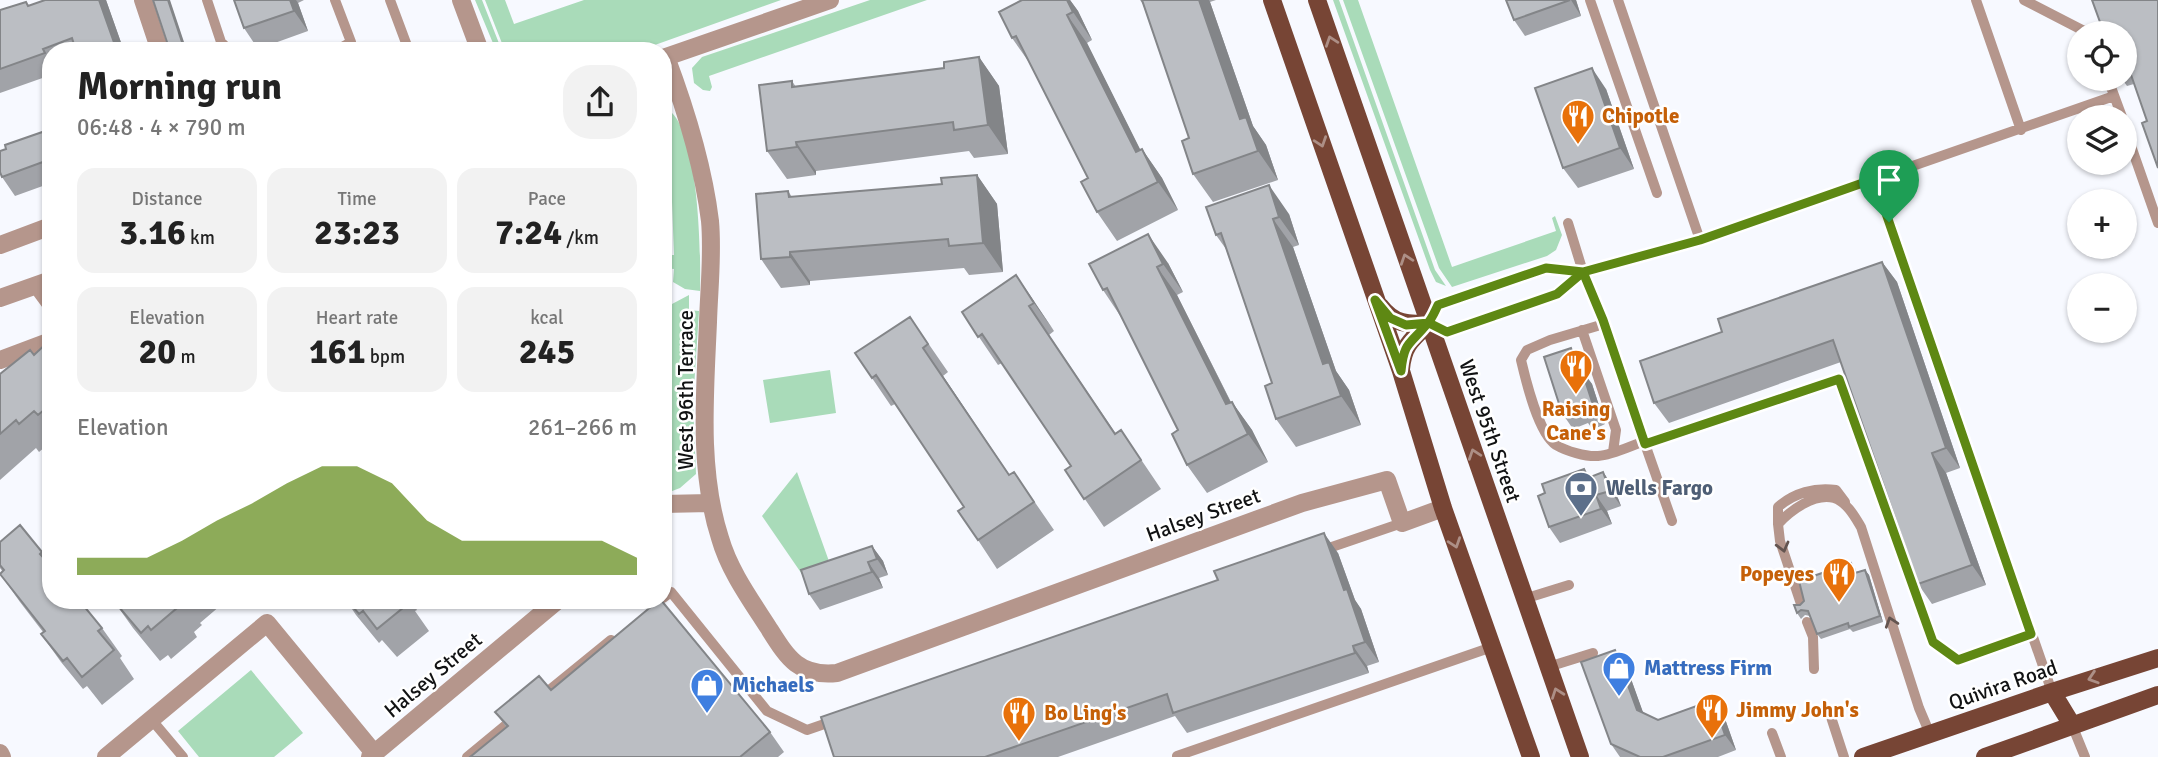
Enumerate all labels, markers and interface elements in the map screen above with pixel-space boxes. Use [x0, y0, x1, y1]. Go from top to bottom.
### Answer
map controls [2067, 21, 2137, 343]
button: locate [2067, 21, 2137, 91]
one-way arrow [1325, 36, 1339, 48]
text: Morning run [77, 63, 282, 110]
button: share [563, 65, 637, 139]
restaurant icon: Chipotle [1559, 97, 1597, 146]
place label: Chipotle [1602, 103, 1679, 129]
button: layers [2067, 105, 2137, 175]
text: 06:48 · 4 × 790 m [77, 113, 246, 142]
one-way arrow [1313, 136, 1327, 148]
pin [1859, 150, 1919, 222]
icon: arrive [1870, 161, 1908, 199]
text: Distance [132, 187, 202, 211]
text: Time [337, 187, 377, 211]
text: Pace [528, 187, 566, 211]
button: + [2067, 189, 2137, 259]
text: 3.16 [119, 211, 186, 254]
text: 23:23 [314, 211, 400, 254]
text: 7:24 [495, 211, 562, 254]
text: km [186, 226, 215, 250]
text: /km [562, 226, 599, 250]
one-way arrow [1400, 253, 1414, 265]
button: − [2067, 273, 2137, 343]
text: Elevation [129, 306, 205, 330]
text: Heart rate [316, 306, 398, 330]
text: kcal [530, 306, 564, 330]
street label: West 96th Terrace [673, 310, 699, 470]
text: 20 [138, 330, 176, 373]
text: 161 [309, 330, 366, 373]
text: 245 [519, 330, 575, 373]
text: m [176, 345, 196, 369]
text: bpm [366, 345, 405, 369]
restaurant icon: Raising Cane's [1557, 347, 1595, 396]
street label: West 95th Street [1453, 356, 1527, 506]
place label: Raising Cane's [1542, 396, 1610, 446]
text: Elevation [77, 413, 169, 442]
text: 261–266 m [528, 413, 637, 442]
one-way arrow [1468, 448, 1482, 460]
bank icon: Wells Fargo [1562, 469, 1600, 518]
place label: Wells Fargo [1606, 475, 1713, 501]
street label: Halsey Street [1142, 482, 1264, 548]
one-way arrow [1447, 536, 1461, 548]
one-way arrow [1775, 541, 1789, 553]
restaurant icon: Popeyes [1820, 555, 1858, 604]
place label: Popeyes [1740, 561, 1814, 587]
one-way arrow [1885, 616, 1900, 628]
street label: Halsey Street [379, 627, 487, 723]
shop icon: Mattress Firm [1600, 649, 1638, 698]
street label: Quivira Road [1945, 654, 2061, 716]
place label: Mattress Firm [1644, 655, 1772, 681]
shop icon: Michaels [688, 666, 726, 715]
one-way arrow [2087, 670, 2099, 685]
place label: Michaels [732, 672, 814, 698]
one-way arrow [1551, 687, 1565, 699]
restaurant icon: Jimmy John's [1693, 691, 1731, 740]
restaurant icon: Bo Ling's [1000, 694, 1038, 743]
place label: Jimmy John's [1736, 697, 1859, 723]
place label: Bo Ling's [1044, 700, 1126, 726]

